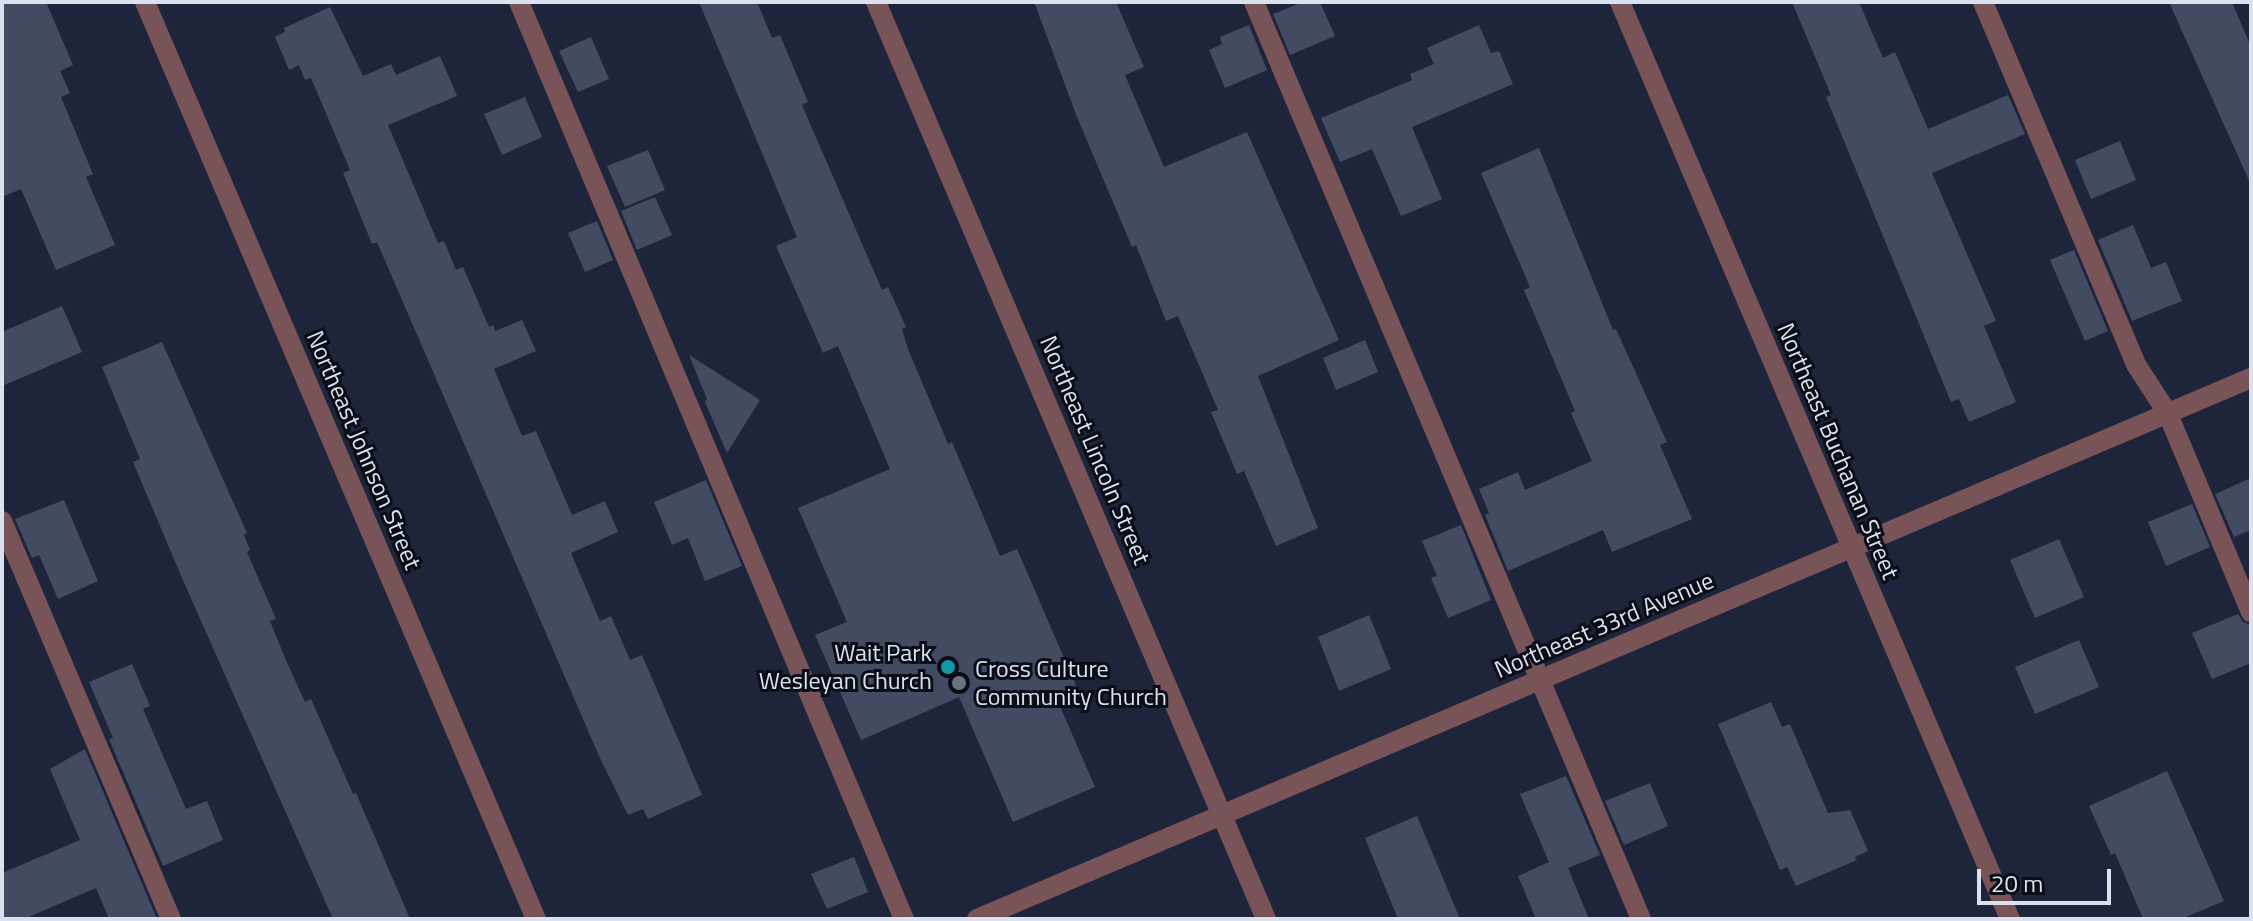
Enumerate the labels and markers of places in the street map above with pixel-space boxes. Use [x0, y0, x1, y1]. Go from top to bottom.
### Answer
place label: Wait Park Wesleyan Church [759, 639, 932, 695]
place label: Cross Culture Community Church [975, 655, 1167, 711]
marker: Wait Park Wesleyan Church [939, 658, 957, 676]
marker: Cross Culture Community Church [950, 674, 968, 692]

